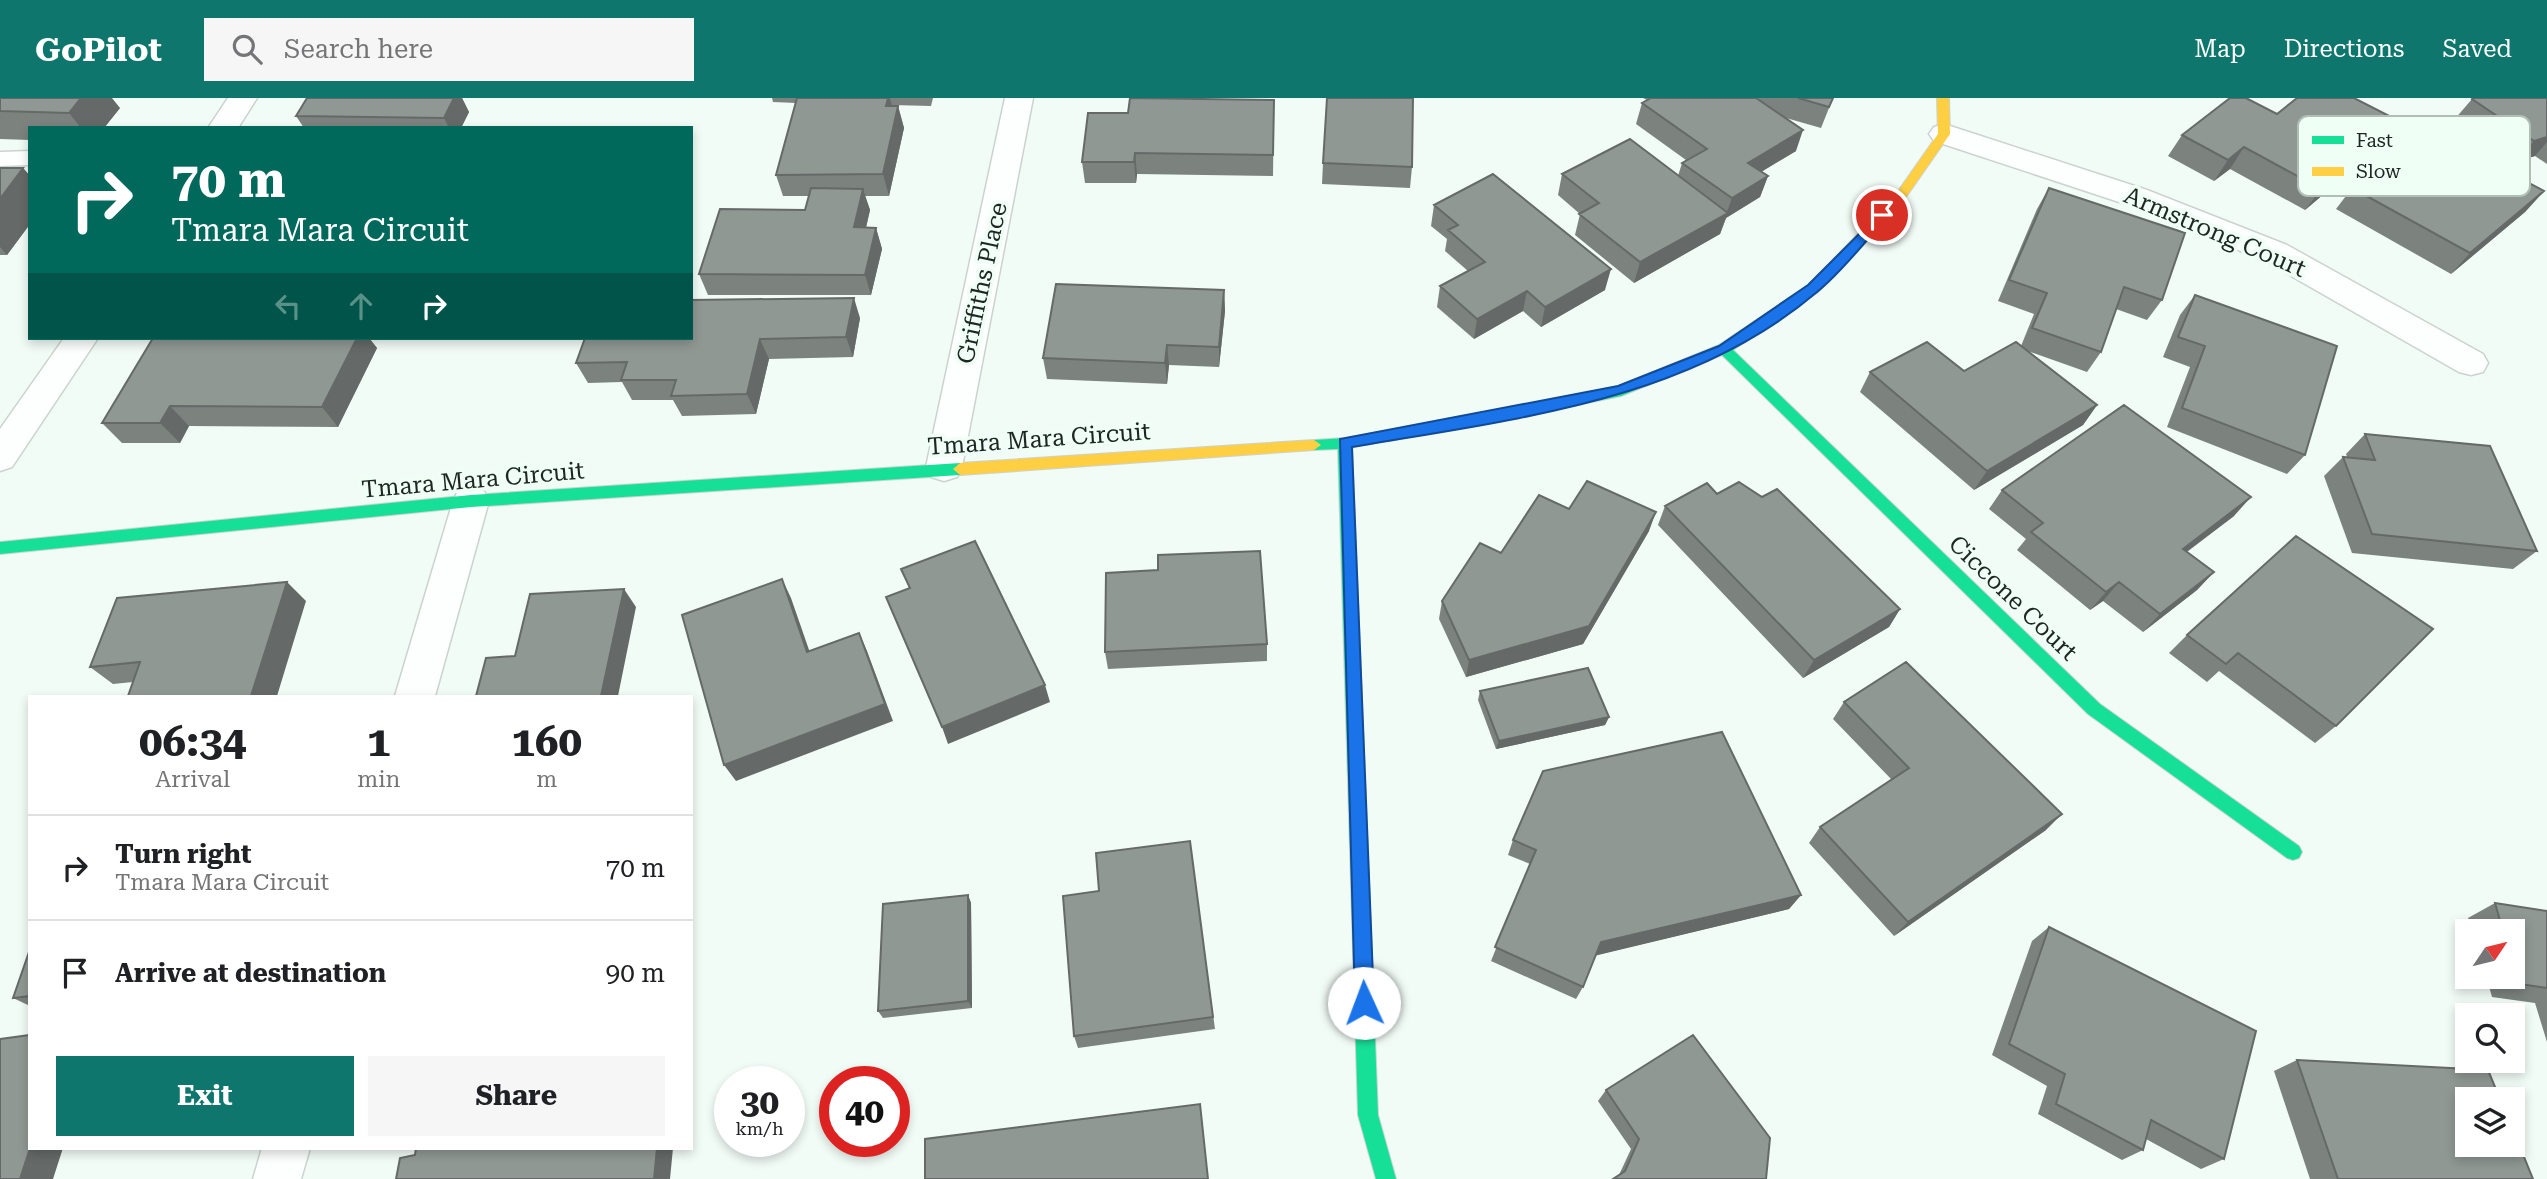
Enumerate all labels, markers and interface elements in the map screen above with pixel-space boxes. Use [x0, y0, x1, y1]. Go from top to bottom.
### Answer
search box [204, 18, 694, 81]
text: GoPilot [35, 30, 162, 69]
icon: search [228, 30, 266, 68]
text: Search here [284, 34, 433, 64]
text: Map [2194, 35, 2246, 63]
text: Directions [2284, 35, 2404, 63]
text: Saved [2442, 35, 2512, 63]
legend [2298, 116, 2530, 196]
text: Fast [2356, 129, 2393, 152]
text: 70 m [171, 152, 286, 209]
icon: right [56, 154, 147, 245]
text: Slow [2356, 160, 2401, 183]
street label: Armstrong Court [2120, 181, 2310, 283]
pin [1852, 185, 1912, 245]
icon: arrive [1863, 196, 1901, 234]
street label: Griffiths Place [951, 200, 1013, 366]
text: Tmara Mara Circuit [171, 211, 469, 249]
icon: left [269, 287, 307, 325]
icon: ahead [342, 287, 380, 325]
icon: right [415, 287, 453, 325]
street label: Tmara Mara Circuit [927, 417, 1151, 461]
street label: Tmara Mara Circuit [360, 456, 586, 504]
street label: Ciccone Court [1943, 530, 2083, 666]
text: 06:34 [139, 717, 246, 766]
text: 1 [367, 717, 391, 766]
text: 160 [511, 717, 582, 766]
text: Arrival [155, 766, 230, 793]
text: min [357, 766, 400, 793]
text: m [536, 766, 557, 793]
text: Turn right [115, 839, 251, 869]
icon: right [56, 849, 94, 887]
text: 70 m [606, 853, 665, 883]
text: Tmara Mara Circuit [115, 869, 329, 896]
north arrow [2455, 919, 2525, 989]
map controls [2455, 919, 2525, 1157]
icon: arrive [56, 954, 94, 992]
text: Arrive at destination [115, 958, 386, 988]
text: 90 m [606, 958, 665, 988]
position arrow [1327, 966, 1401, 1040]
button: search [2455, 1003, 2525, 1073]
button: Exit [56, 1056, 354, 1136]
button: Share [368, 1056, 665, 1136]
speed limit sign: 40 [819, 1066, 910, 1157]
text: 30 [740, 1082, 779, 1123]
button: layers [2455, 1087, 2525, 1157]
text: km/h [735, 1118, 784, 1139]

